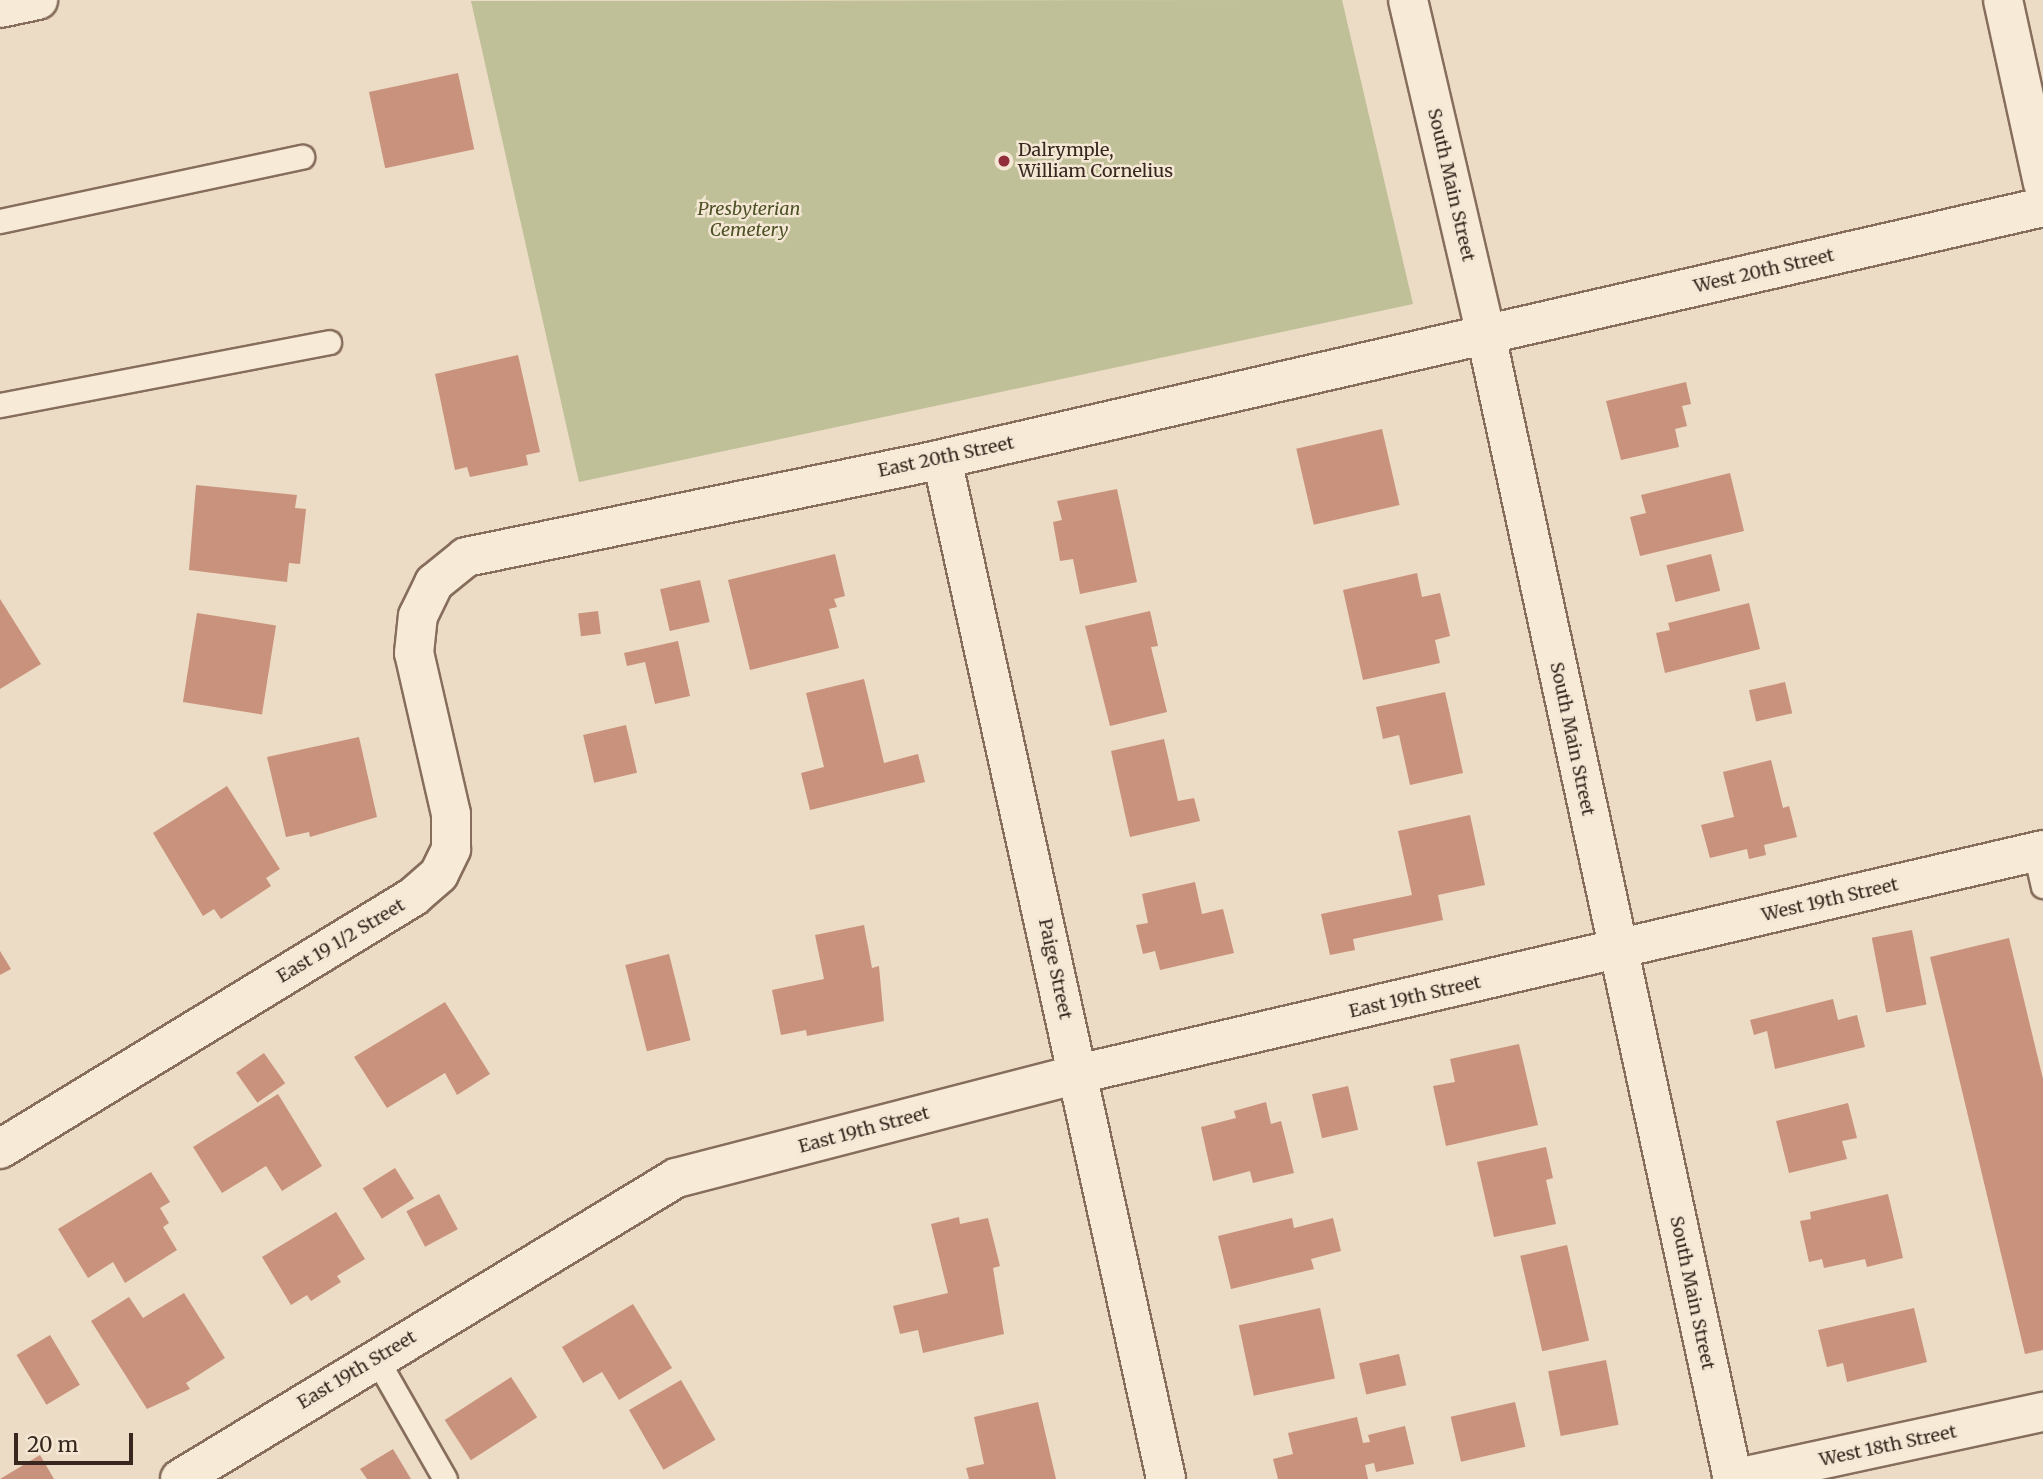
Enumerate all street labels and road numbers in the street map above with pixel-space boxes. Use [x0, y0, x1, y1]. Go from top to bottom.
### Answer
street label: South Main Street [1423, 106, 1479, 264]
street label: West 20th Street [1692, 244, 1836, 298]
street label: East 20th Street [876, 432, 1016, 482]
street label: South Main Street [1545, 660, 1599, 818]
street label: West 19th Street [1760, 874, 1900, 926]
street label: East 19 1/2 Street [273, 894, 409, 988]
street label: Paige Street [1034, 917, 1076, 1021]
street label: East 19th Street [1347, 971, 1483, 1023]
street label: East 19th Street [796, 1102, 932, 1158]
street label: South Main Street [1665, 1214, 1719, 1372]
street label: East 19th Street [294, 1326, 420, 1414]
street label: West 18th Street [1817, 1421, 1959, 1471]

